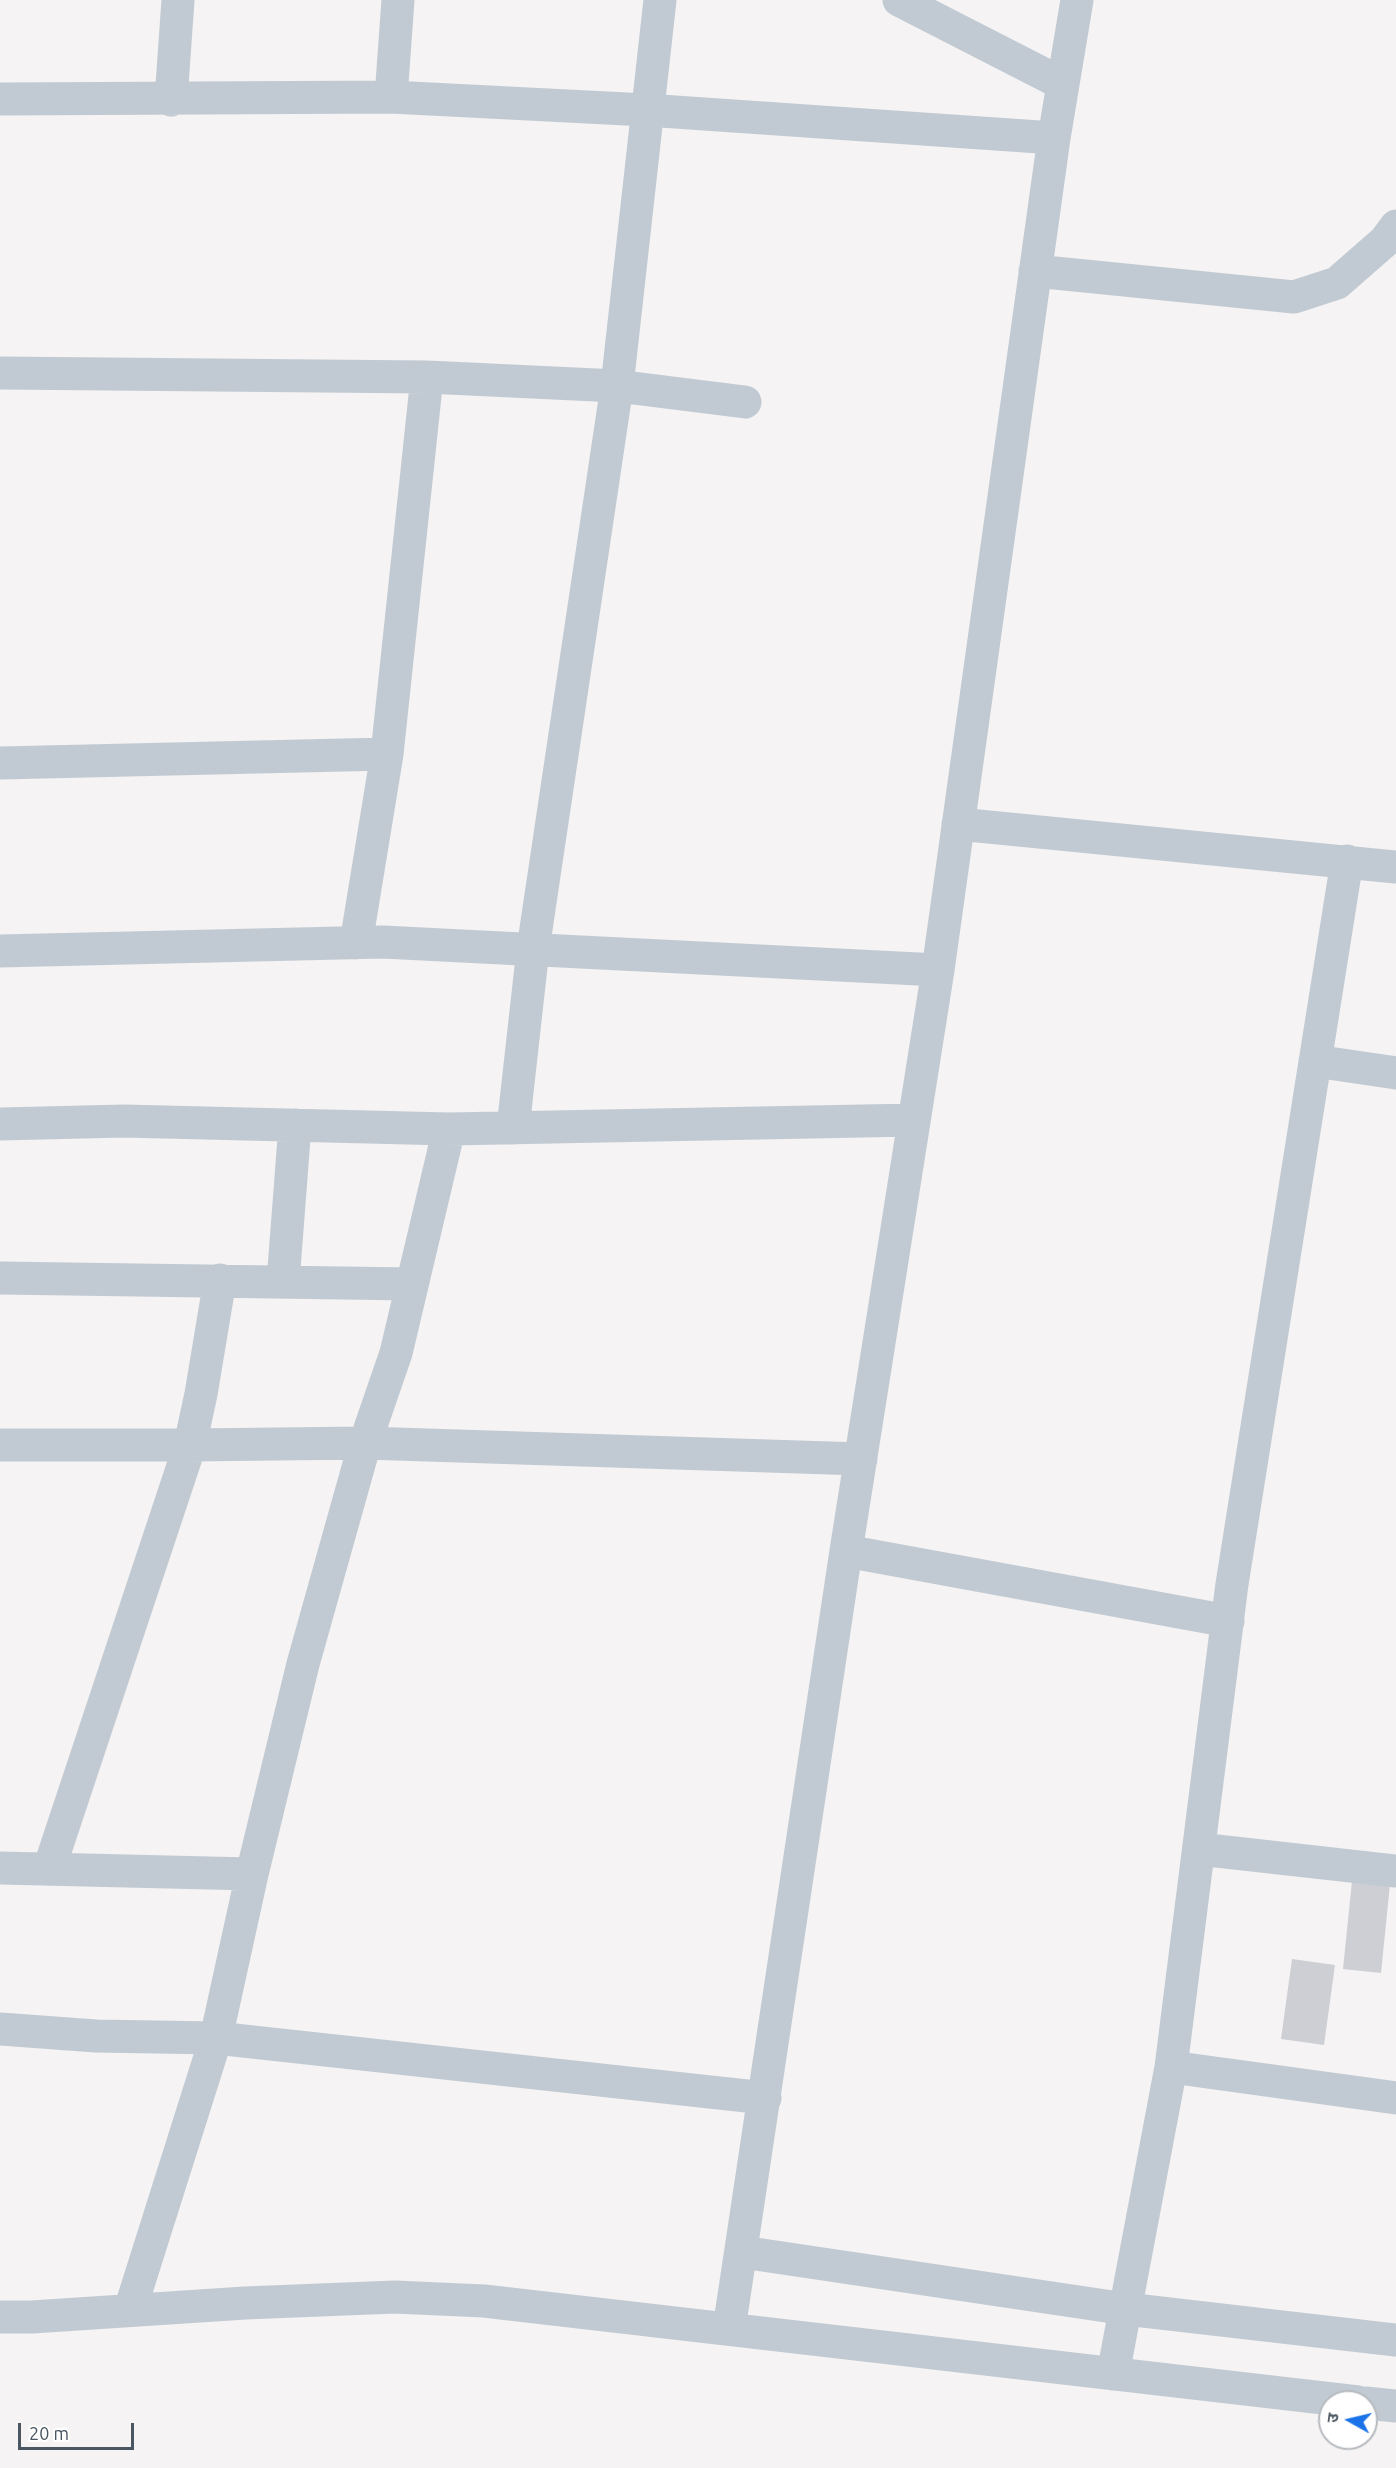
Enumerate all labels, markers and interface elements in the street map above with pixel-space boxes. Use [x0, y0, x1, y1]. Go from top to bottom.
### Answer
north arrow [1318, 2390, 1378, 2450]
scale bar [21, 2411, 136, 2449]
text: उ [1323, 2412, 1342, 2424]
text: 20 m [29, 2423, 69, 2443]

